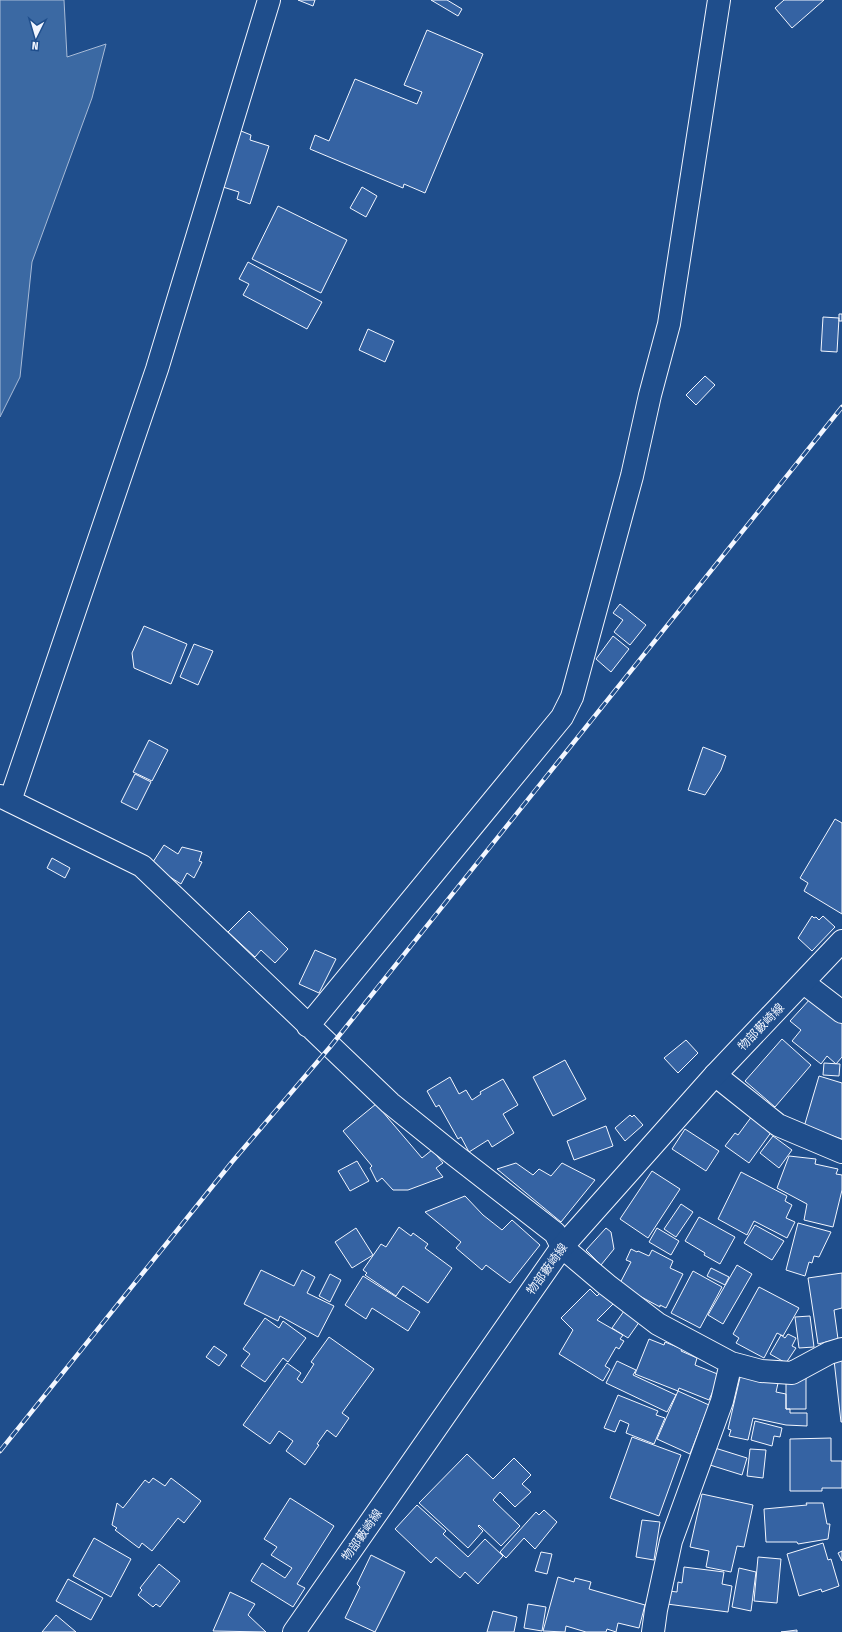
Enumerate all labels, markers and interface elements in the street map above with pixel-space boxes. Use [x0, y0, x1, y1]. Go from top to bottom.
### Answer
north arrow [16, 16, 56, 56]
text: N [31, 39, 39, 52]
street label: 物部藪崎線 [735, 1001, 787, 1053]
street label: 物部藪崎線 [524, 1241, 570, 1297]
street label: 物部藪崎線 [339, 1506, 385, 1564]

